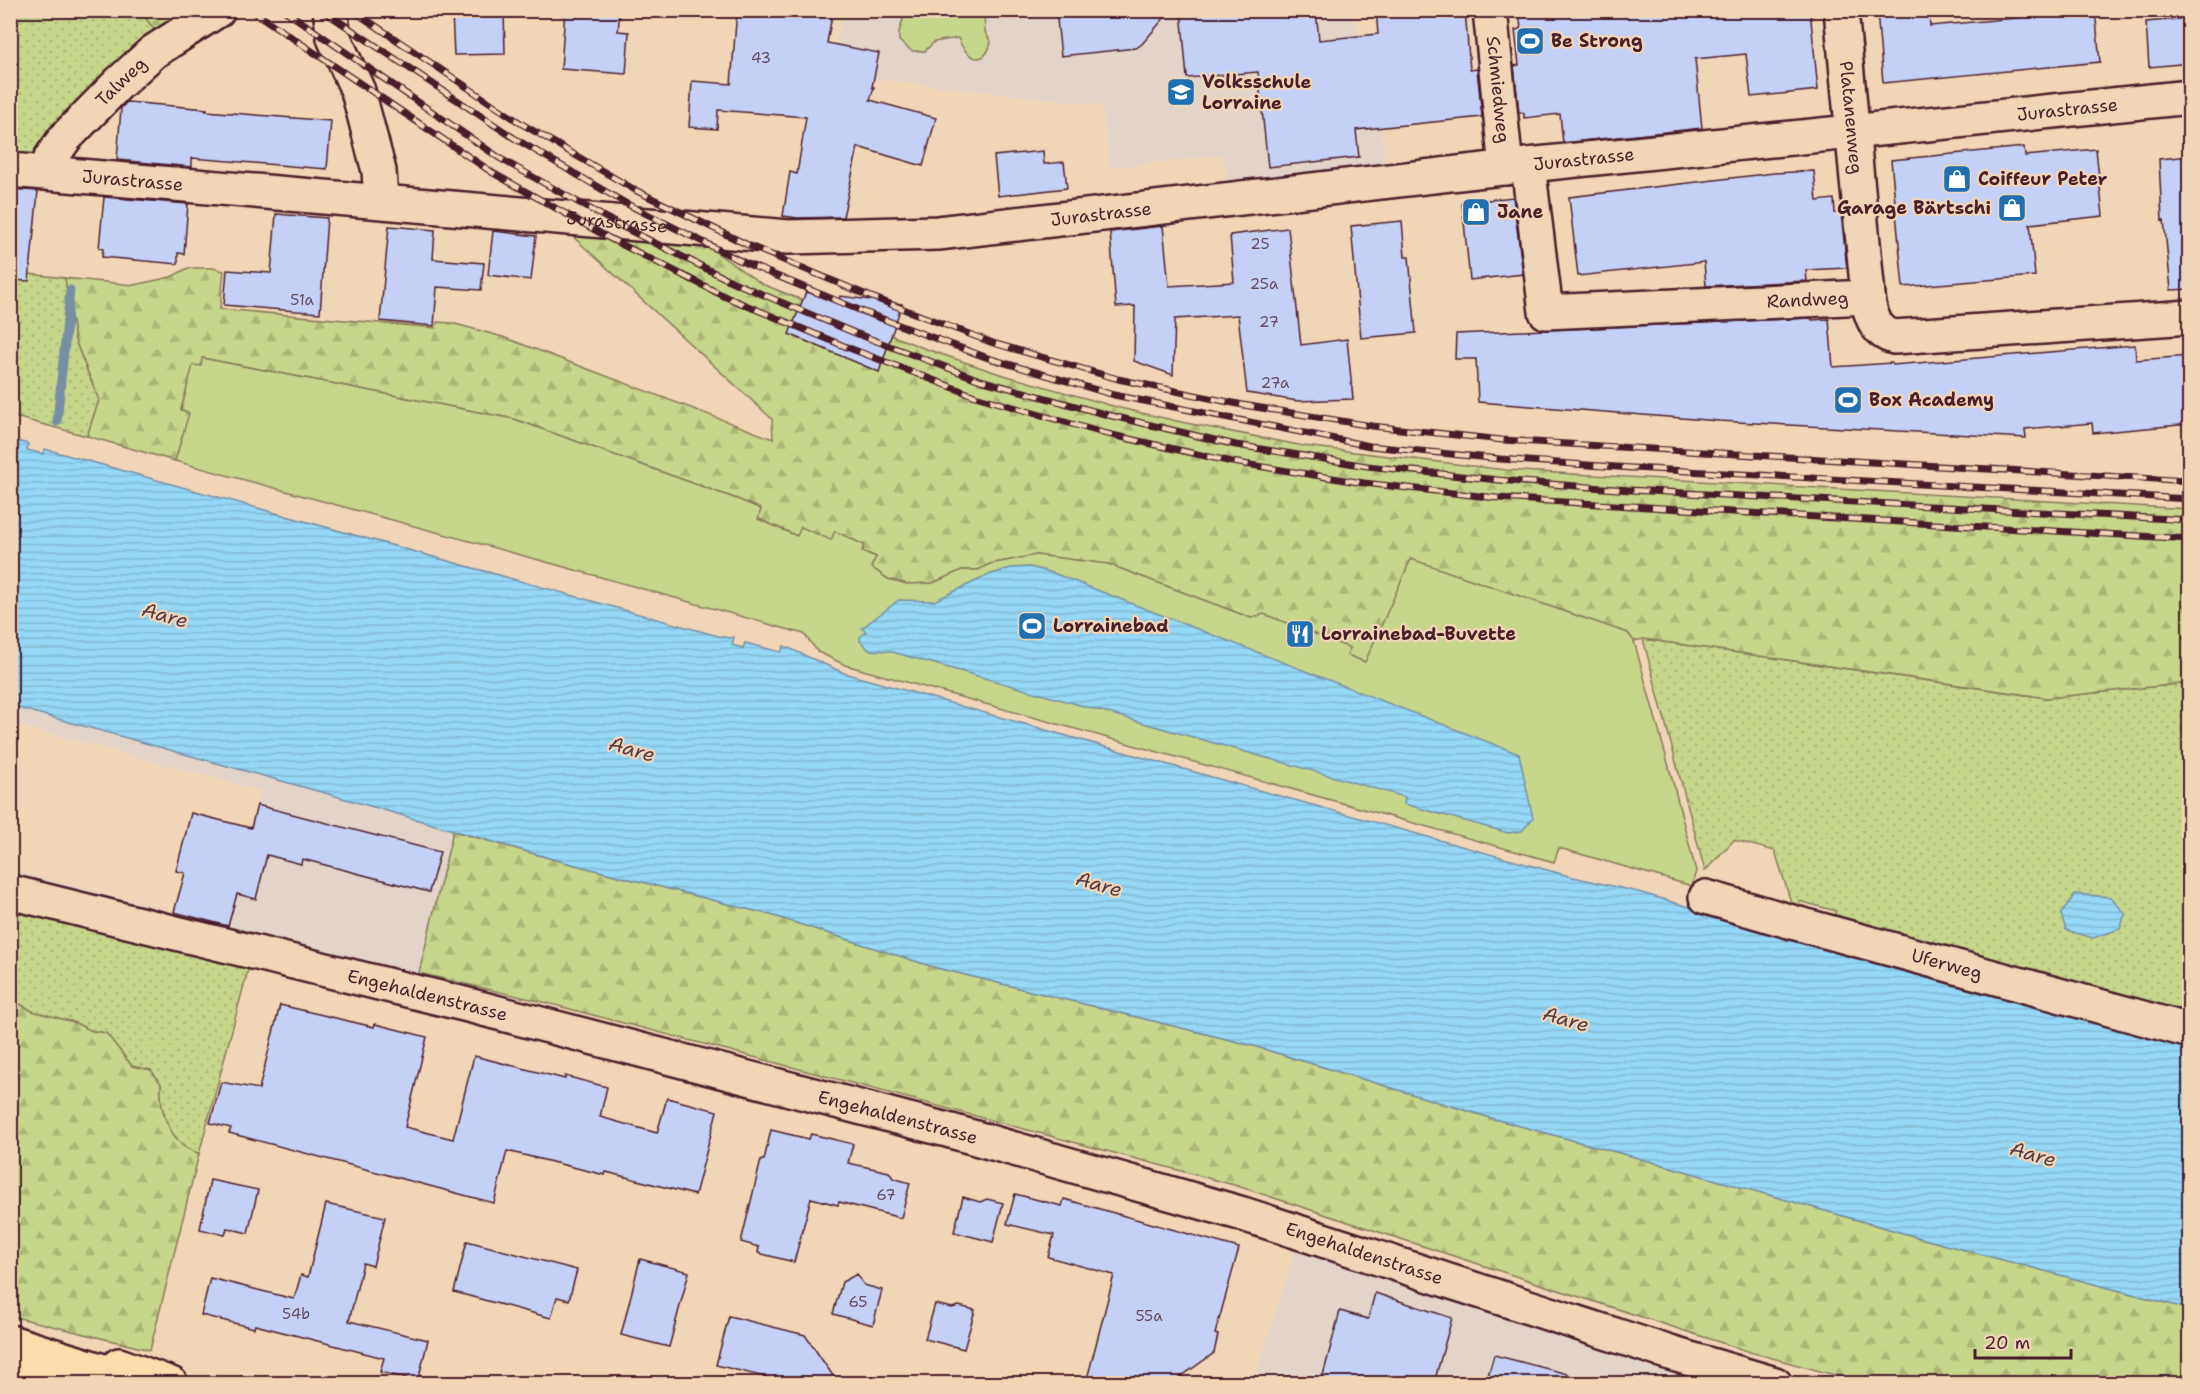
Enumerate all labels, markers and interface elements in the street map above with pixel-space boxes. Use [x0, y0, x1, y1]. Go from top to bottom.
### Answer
sports icon: Be Strong [1514, 25, 1546, 57]
place label: Be Strong [1551, 29, 1643, 53]
street label: Schmiedweg [1481, 35, 1515, 144]
house number: 43 [751, 48, 771, 68]
street label: Talweg [91, 52, 152, 112]
street label: Platanenweg [1834, 60, 1868, 175]
place label: Volksschule Lorraine [1202, 70, 1312, 115]
school or university icon: Volksschule Lorraine [1165, 76, 1197, 108]
street label: Jurastrasse [2016, 92, 2119, 127]
street label: Jurastrasse [1532, 142, 1636, 176]
shop icon: Coiffeur Peter [1941, 163, 1973, 195]
street label: Jurastrasse [81, 164, 184, 197]
place label: Coiffeur Peter [1978, 167, 2108, 191]
shop icon: Garage Bärtschi [1996, 192, 2028, 224]
street label: Jurastrasse [1049, 196, 1153, 232]
shop icon: Jane [1460, 196, 1492, 228]
place label: Garage Bärtschi [1837, 196, 1991, 220]
place label: Jane [1497, 200, 1544, 224]
street label: Jurastrasse [565, 206, 668, 239]
house number: 25 [1250, 234, 1270, 254]
house number: 25a [1250, 274, 1279, 294]
street label: Randweg [1766, 286, 1849, 314]
house number: 51a [290, 290, 314, 310]
house number: 27 [1259, 312, 1279, 332]
house number: 27a [1261, 373, 1290, 393]
sports icon: Box Academy [1832, 384, 1864, 416]
place label: Box Academy [1869, 388, 1994, 412]
water label: Aare [139, 596, 191, 634]
sports icon: Lorrainebad [1016, 610, 1048, 642]
place label: Lorrainebad [1053, 614, 1169, 638]
restaurant icon: Lorrainebad-Buvette [1284, 618, 1316, 650]
place label: Lorrainebad-Buvette [1321, 622, 1516, 646]
water label: Aare [606, 730, 658, 768]
water label: Aare [1073, 865, 1125, 903]
street label: Uferweg [1909, 943, 1985, 986]
street label: Engehaldenstrasse [345, 964, 510, 1027]
water label: Aare [1540, 1000, 1592, 1038]
street label: Engehaldenstrasse [815, 1085, 980, 1150]
water label: Aare [2007, 1135, 2059, 1173]
house number: 67 [876, 1185, 896, 1205]
street label: Engehaldenstrasse [1282, 1217, 1446, 1290]
house number: 65 [848, 1292, 868, 1312]
house number: 54b [282, 1304, 310, 1324]
house number: 55a [1135, 1306, 1163, 1326]
scale bar [1975, 1322, 2071, 1360]
text: 20 m [1984, 1331, 2030, 1355]

